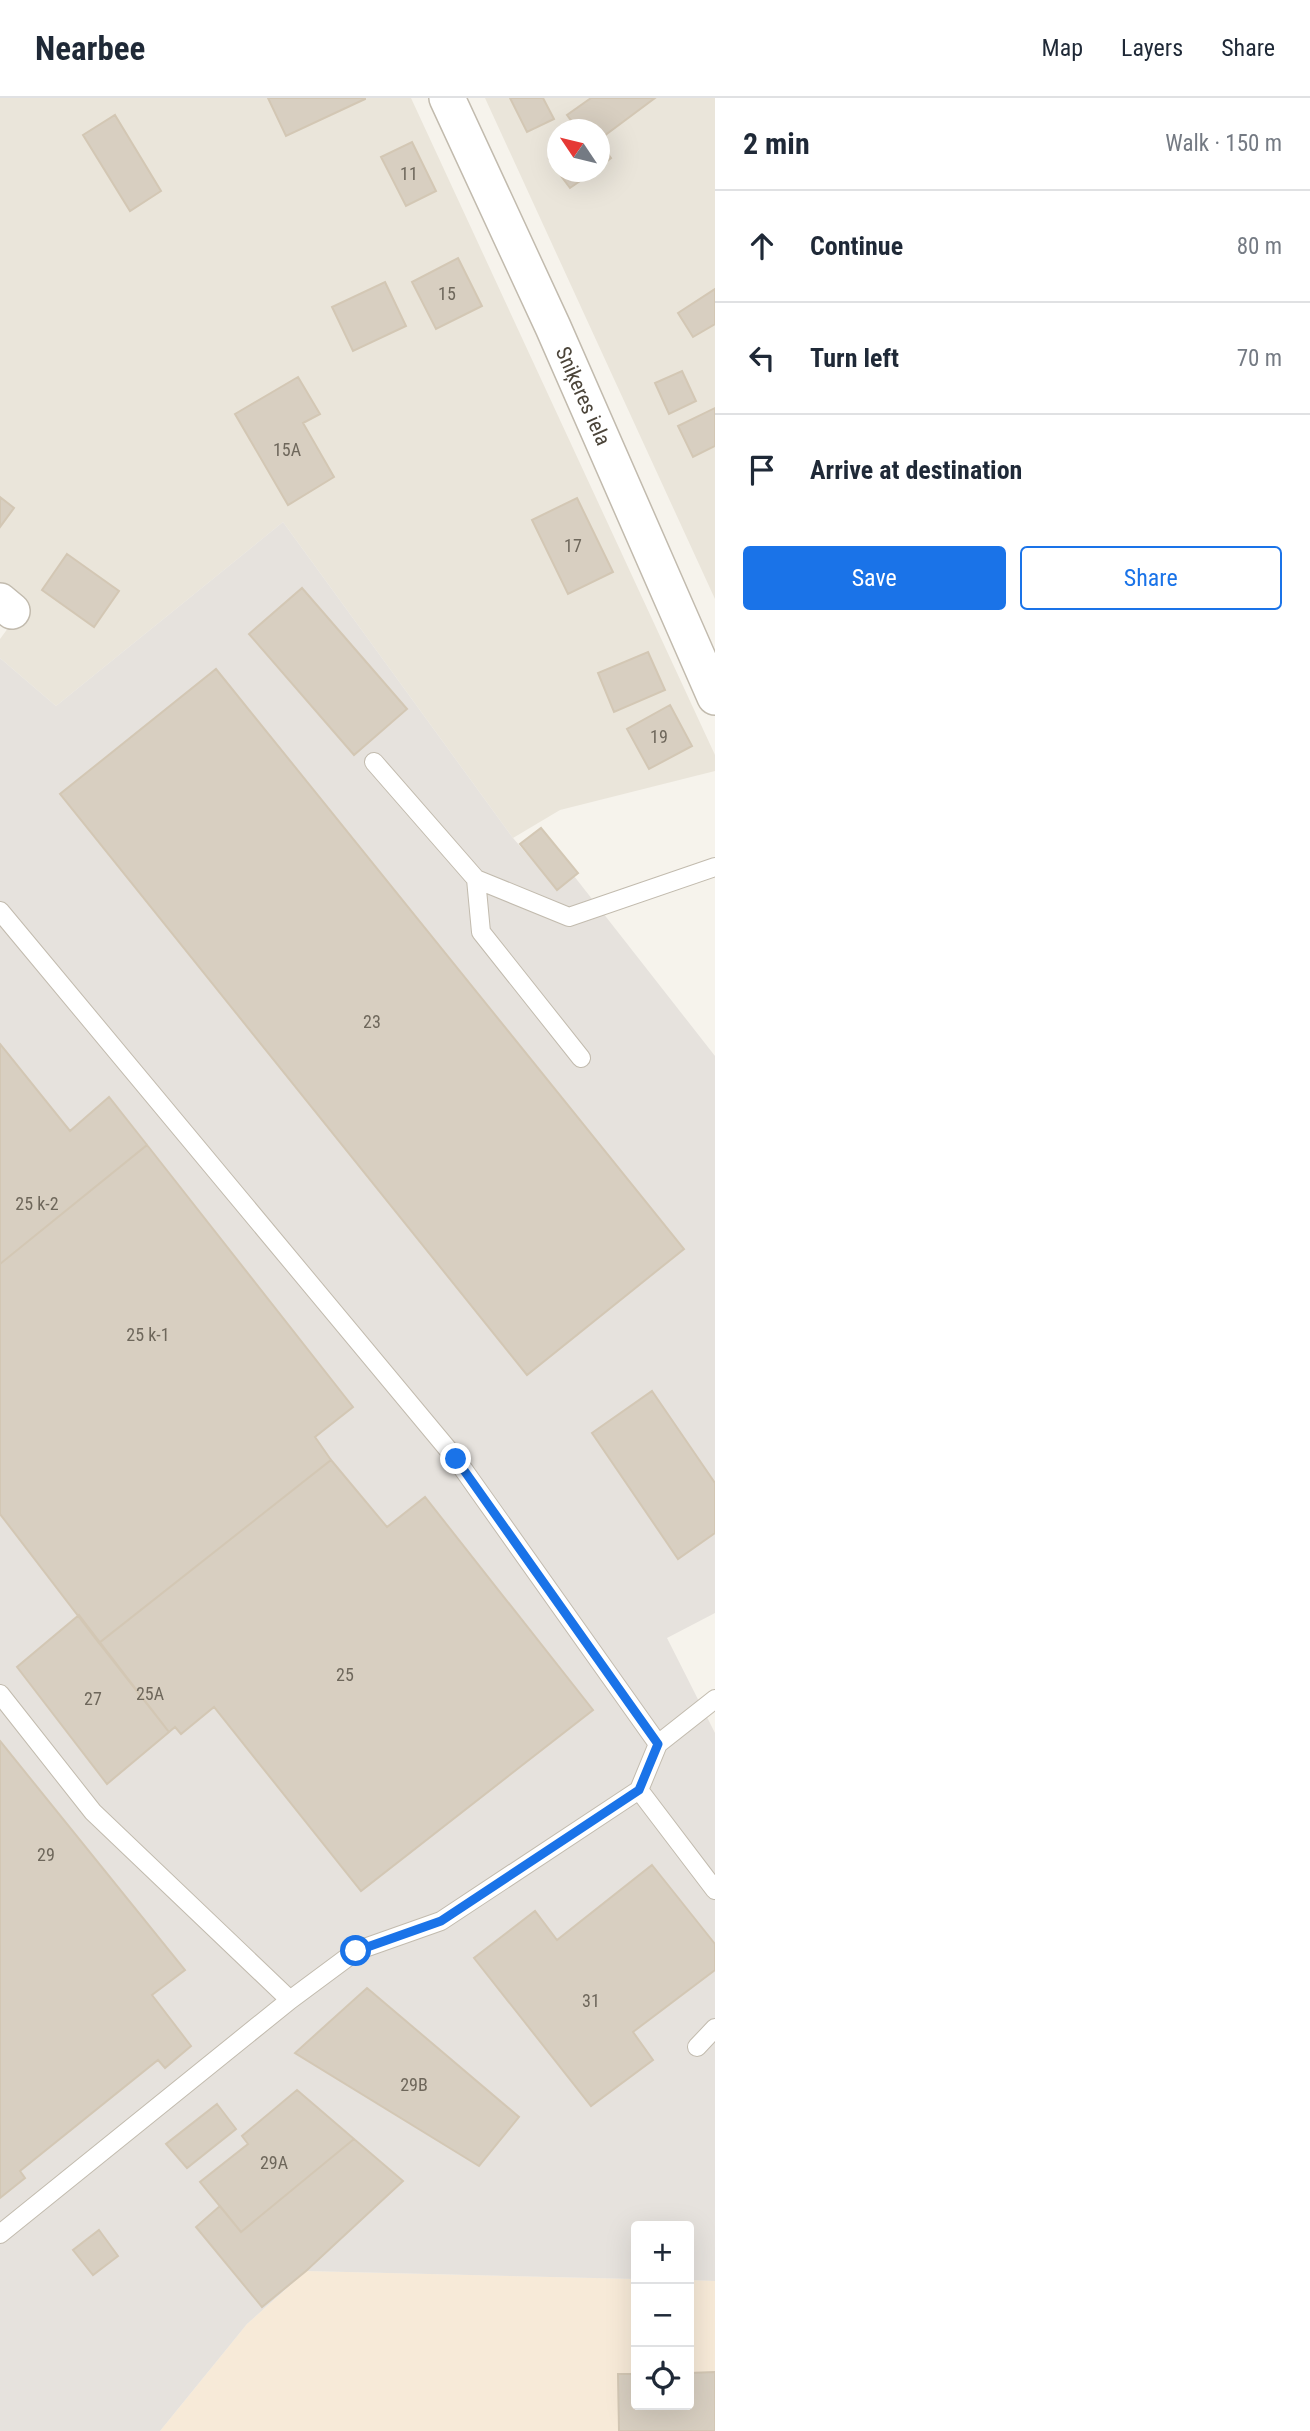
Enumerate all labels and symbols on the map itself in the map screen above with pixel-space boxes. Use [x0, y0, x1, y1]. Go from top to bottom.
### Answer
north arrow [547, 119, 610, 182]
house number: 11 [400, 163, 418, 184]
house number: 15 [438, 283, 456, 304]
street label: Sniķeres iela [551, 343, 615, 449]
house number: 15A [273, 439, 302, 460]
house number: 17 [564, 535, 582, 556]
house number: 19 [650, 726, 668, 747]
house number: 23 [363, 1011, 381, 1032]
house number: 25 k-2 [15, 1193, 59, 1214]
house number: 25 k-1 [126, 1324, 170, 1345]
route end [440, 1443, 471, 1474]
house number: 25 [336, 1664, 354, 1685]
house number: 25A [136, 1683, 165, 1704]
house number: 27 [84, 1688, 102, 1709]
house number: 29 [37, 1844, 55, 1865]
route start [340, 1935, 371, 1966]
house number: 31 [582, 1990, 600, 2011]
house number: 29B [400, 2074, 428, 2095]
house number: 29A [260, 2152, 289, 2173]

